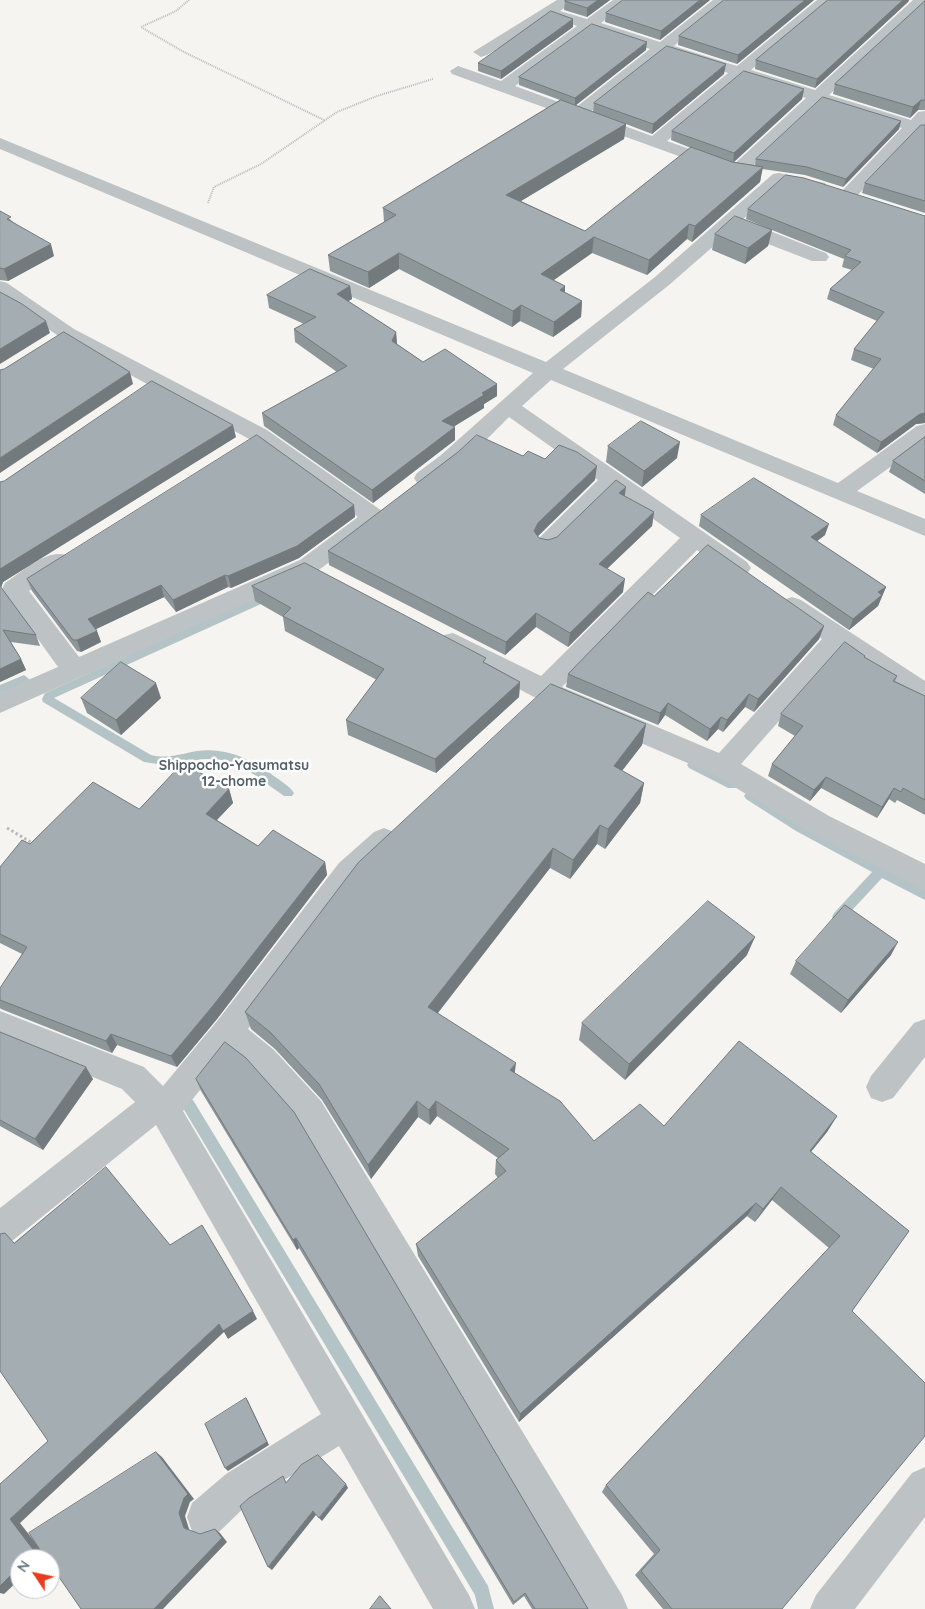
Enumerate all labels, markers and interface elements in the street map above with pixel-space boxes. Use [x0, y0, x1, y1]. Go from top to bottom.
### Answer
district label: Shippocho-Yasumatsu 12-chome [159, 758, 309, 790]
north arrow [10, 1549, 60, 1599]
text: N [13, 1557, 34, 1575]

